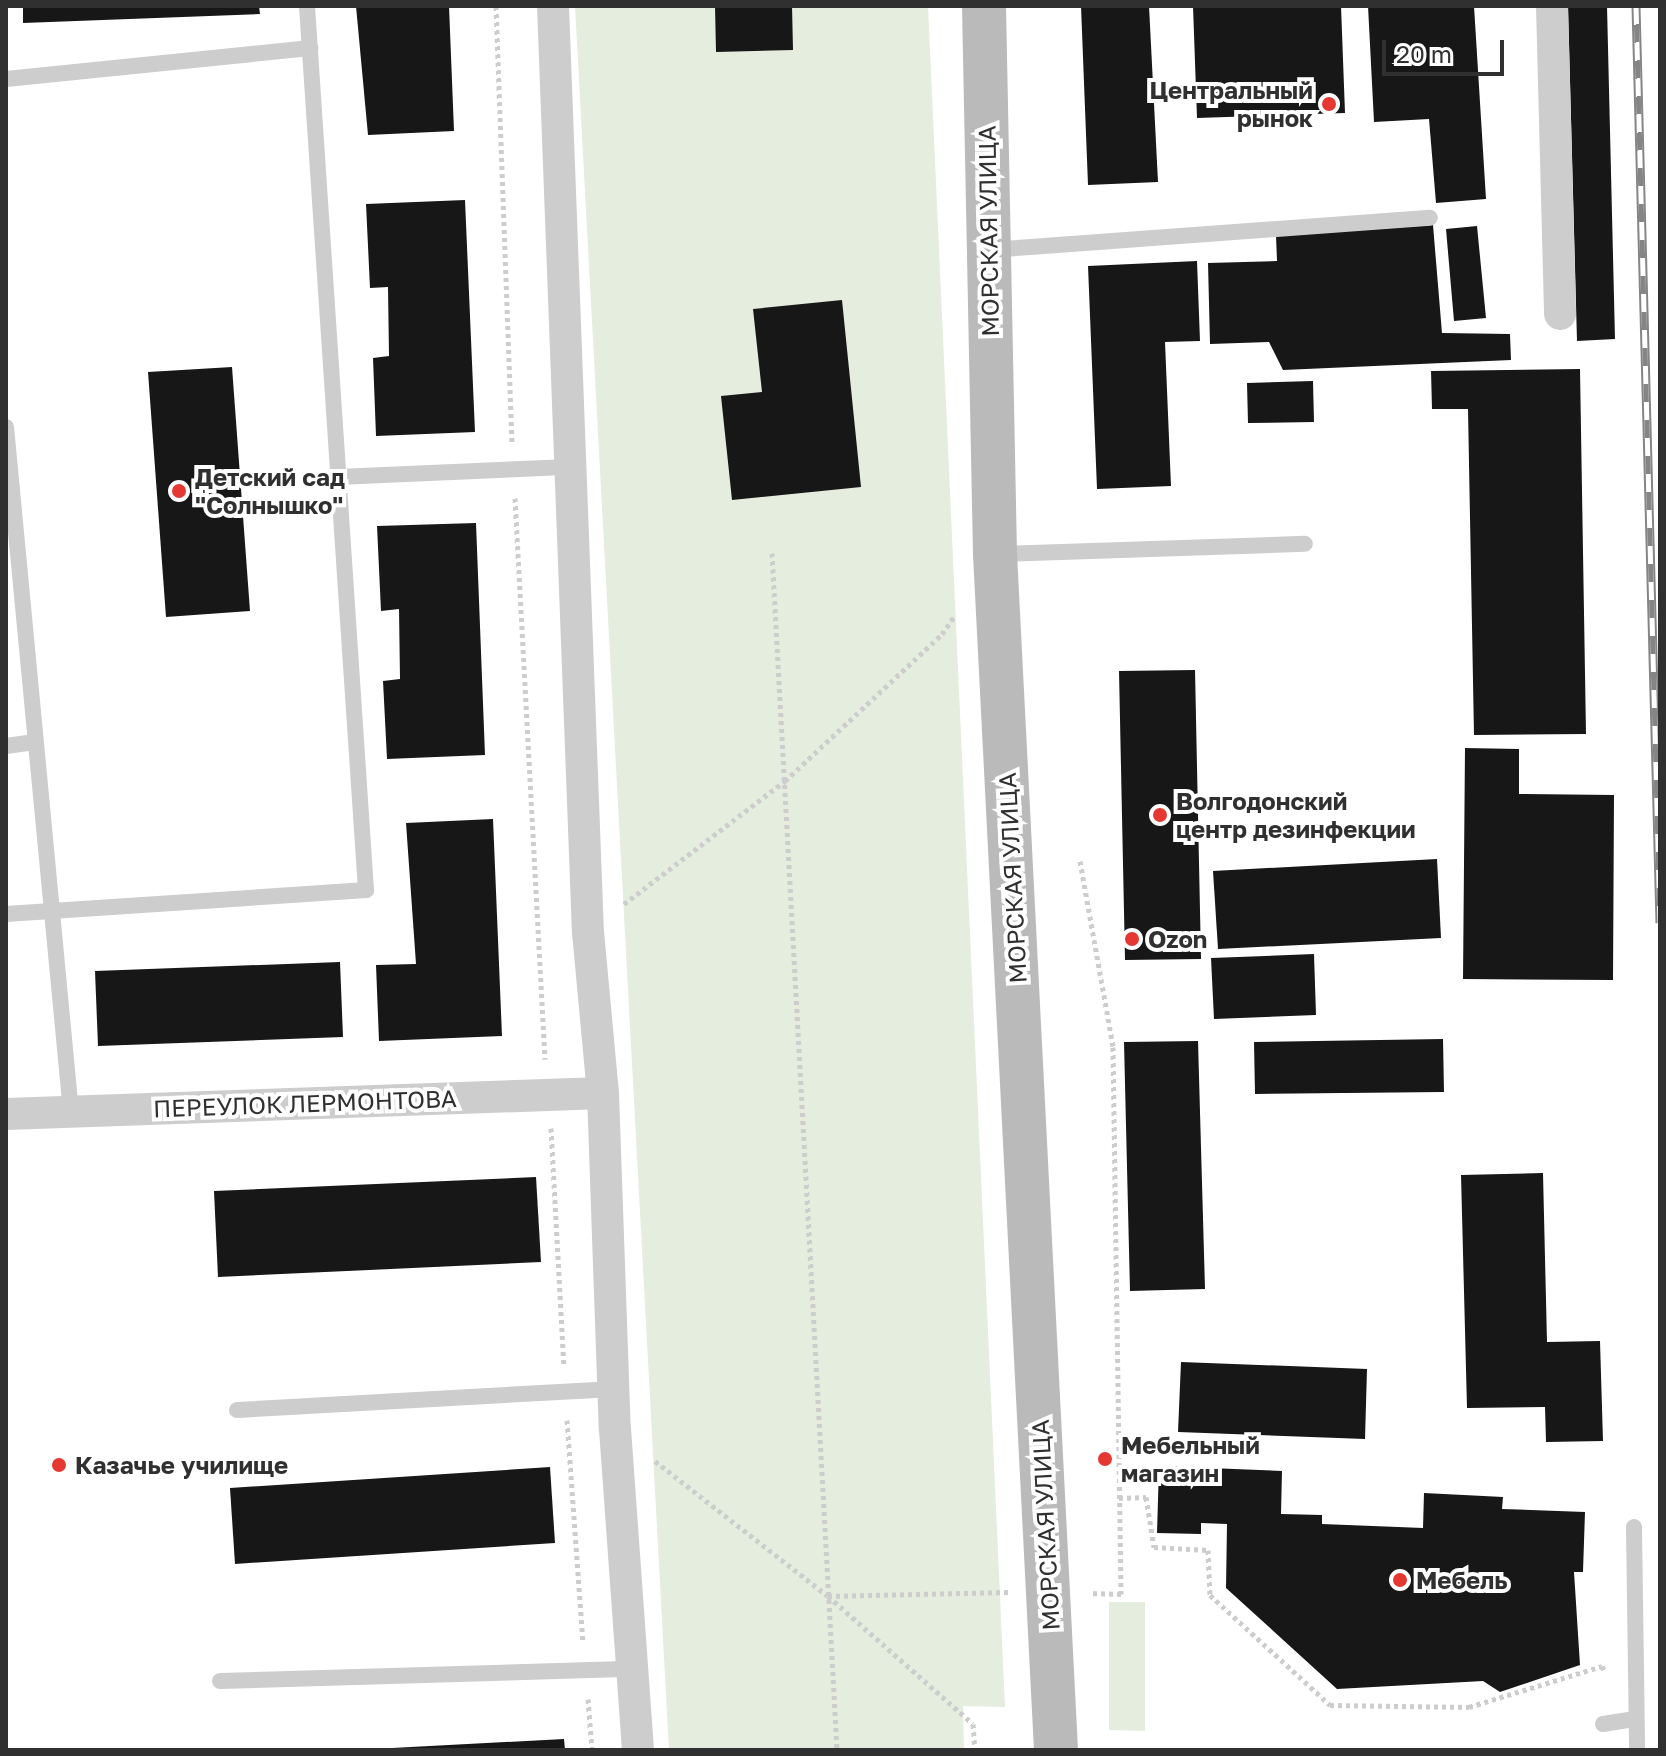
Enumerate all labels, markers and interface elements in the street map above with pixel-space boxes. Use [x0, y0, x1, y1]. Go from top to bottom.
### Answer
scale bar [1386, 24, 1508, 74]
text: 20 m [1396, 39, 1452, 68]
place label: Центральный рынок [1149, 76, 1313, 132]
marker: Центральный рынок [1320, 95, 1338, 113]
street label: МОРСКАЯ УЛИЦА [972, 125, 1004, 337]
place label: Детский сад "Солнышко" [195, 463, 345, 519]
marker: Детский сад "Солнышко" [170, 482, 188, 500]
street label: МОРСКАЯ УЛИЦА [992, 772, 1032, 984]
place label: Волгодонский центр дезинфекции [1176, 787, 1416, 843]
marker: Волгодонский центр дезинфекции [1151, 806, 1169, 824]
place label: Ozon [1148, 925, 1207, 953]
marker: Ozon [1123, 930, 1141, 948]
street label: ПЕРЕУЛОК ЛЕРМОНТОВА [153, 1083, 457, 1123]
street label: МОРСКАЯ УЛИЦА [1025, 1419, 1065, 1631]
place label: Мебельный магазин [1121, 1431, 1260, 1487]
marker: Мебельный магазин [1096, 1450, 1114, 1468]
place label: Казачье училище [75, 1451, 288, 1479]
marker: Казачье училище [50, 1456, 68, 1474]
place label: Мебель [1416, 1566, 1507, 1594]
marker: Мебель [1391, 1571, 1409, 1589]

